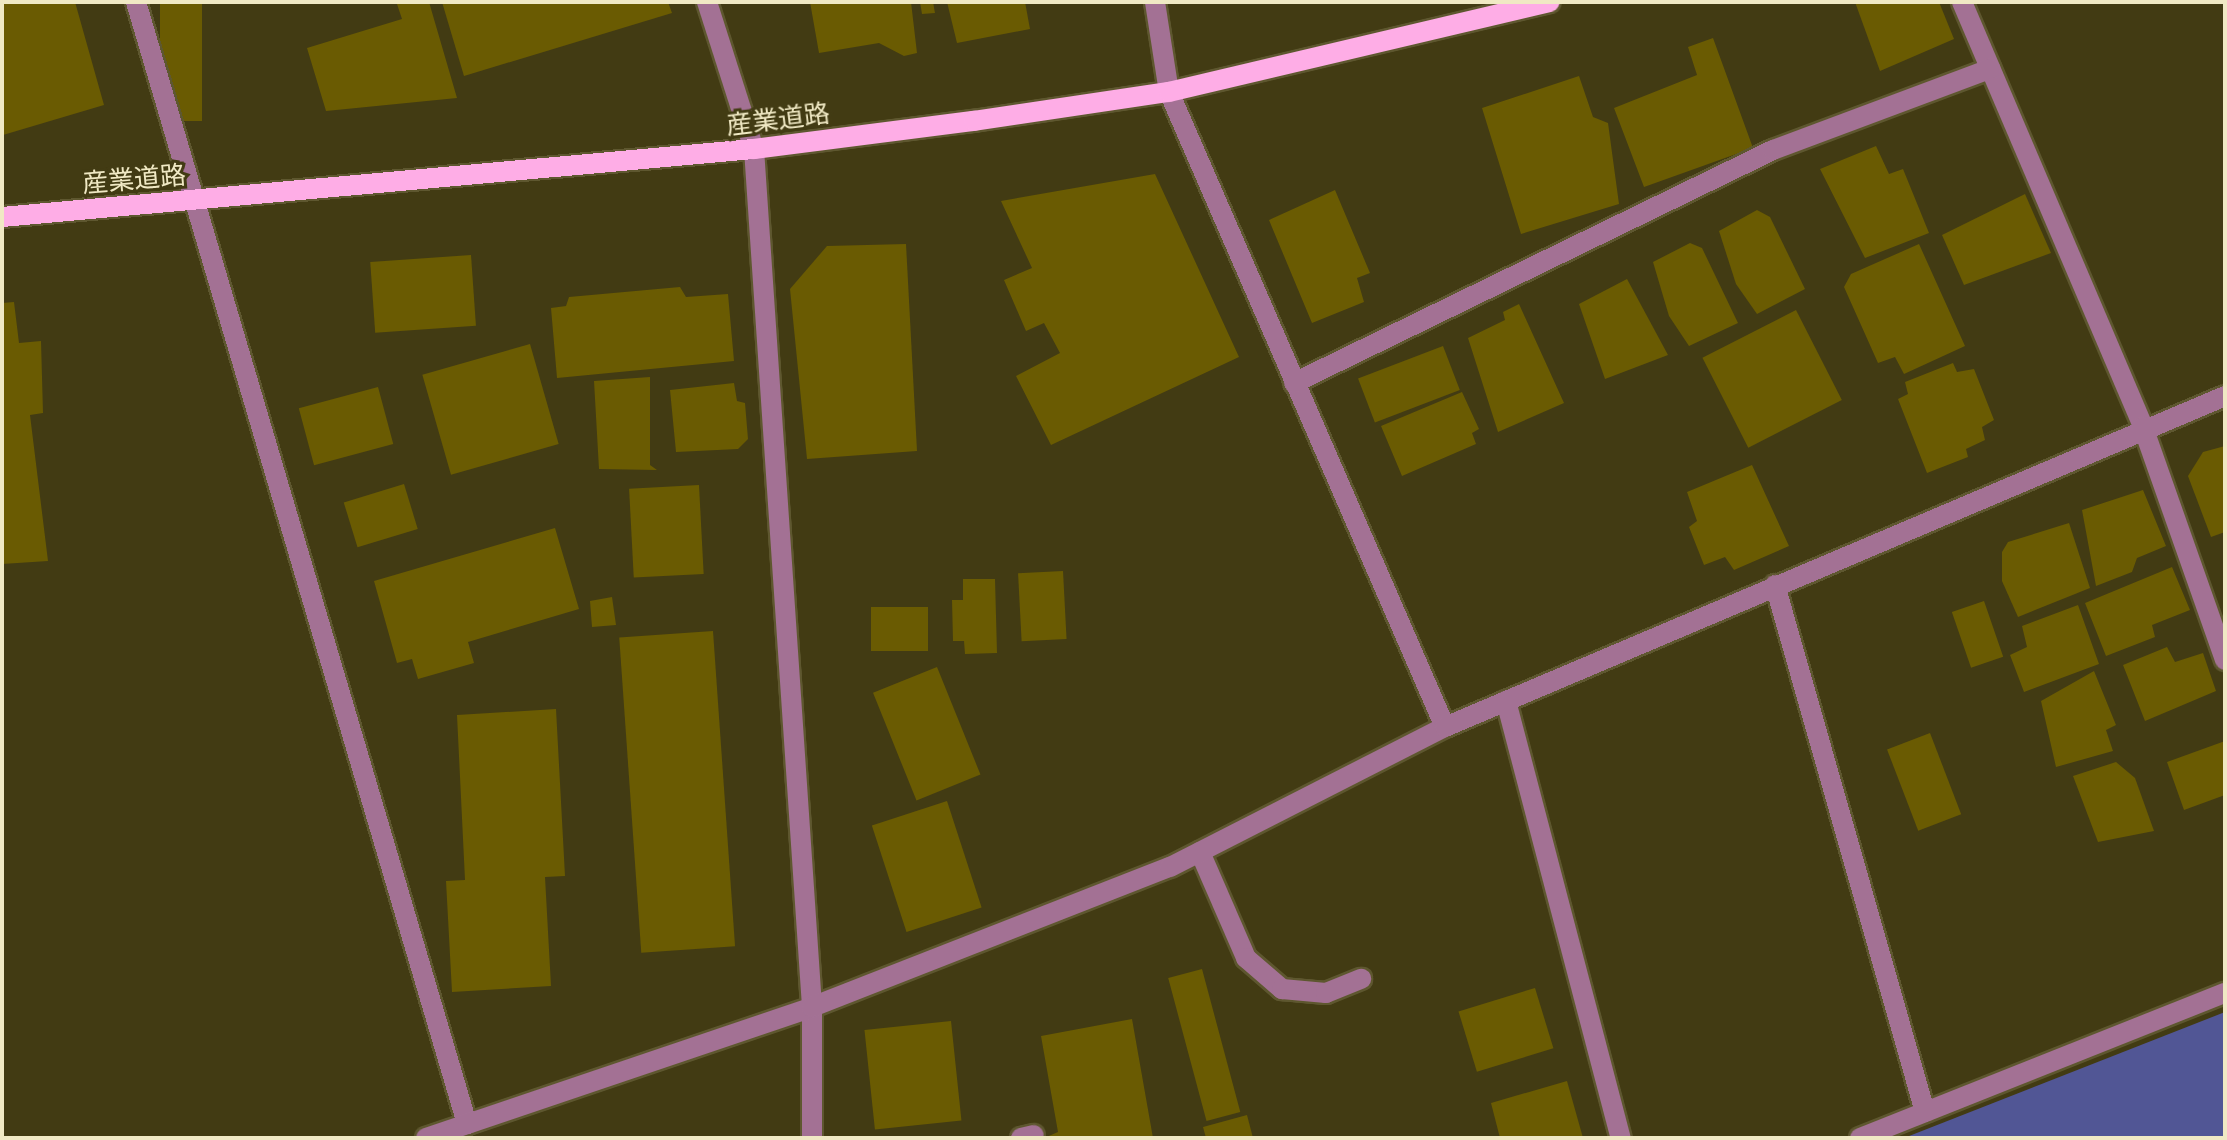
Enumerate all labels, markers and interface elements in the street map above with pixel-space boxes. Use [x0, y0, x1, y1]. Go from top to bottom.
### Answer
street label: 産業道路 [724, 97, 832, 141]
street label: 産業道路 [81, 159, 187, 199]

